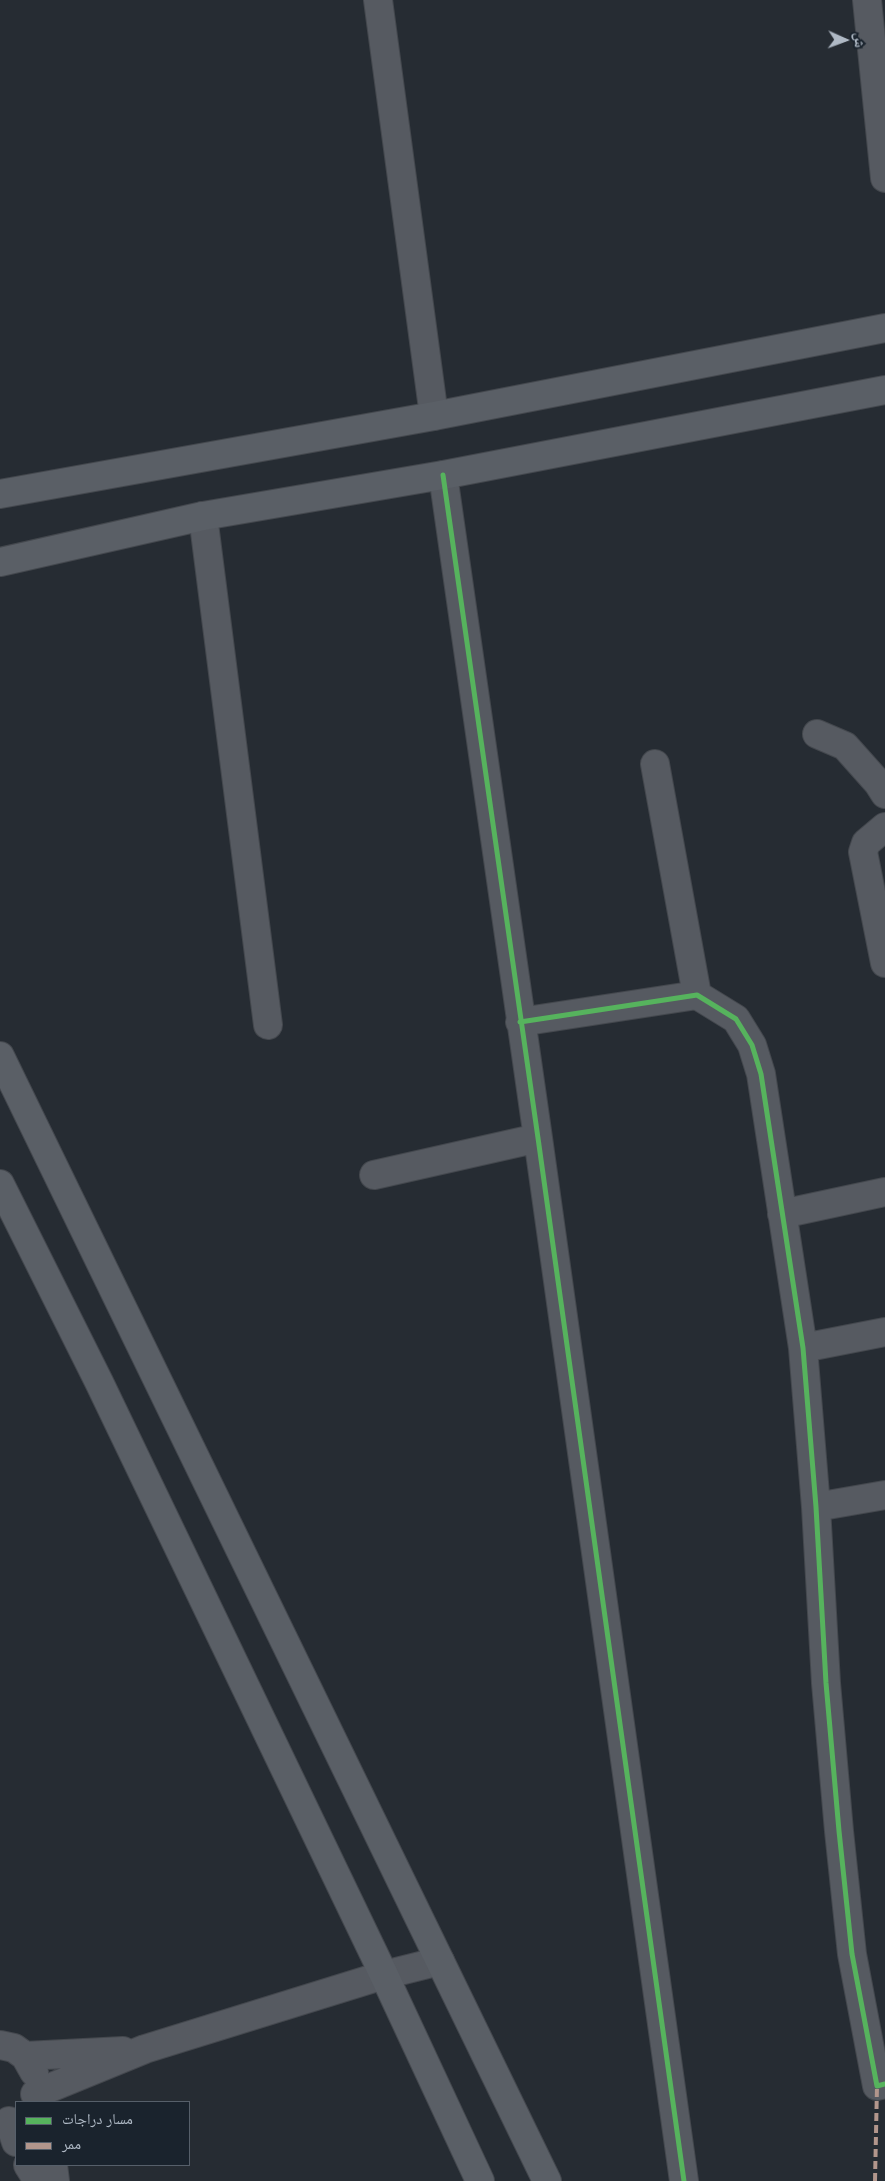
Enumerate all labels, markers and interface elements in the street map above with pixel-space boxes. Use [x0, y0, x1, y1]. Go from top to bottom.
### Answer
north arrow [820, 15, 870, 65]
text: ش [851, 33, 869, 48]
legend [15, 2101, 190, 2166]
text: مسار دراجات [62, 2109, 133, 2128]
text: ممر [62, 2134, 81, 2153]

